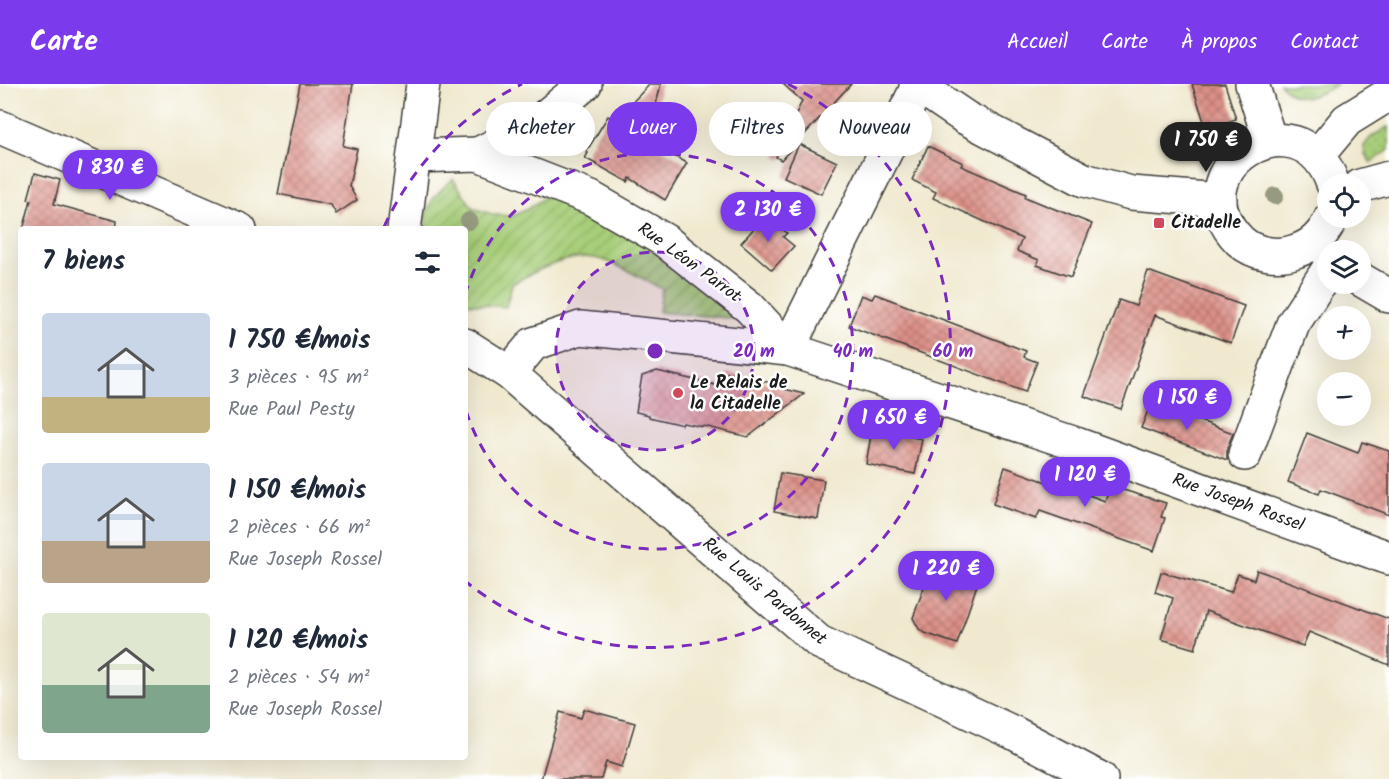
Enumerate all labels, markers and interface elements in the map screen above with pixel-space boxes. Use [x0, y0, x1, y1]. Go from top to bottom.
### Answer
text: Carte [30, 20, 98, 65]
text: Accueil [1007, 26, 1068, 59]
text: Carte [1101, 26, 1148, 59]
text: À propos [1181, 26, 1257, 59]
text: Contact [1290, 26, 1359, 59]
chip: Acheter [486, 102, 595, 156]
chip: Louer [607, 102, 697, 156]
chip: Filtres [709, 102, 805, 156]
chip: Nouveau [817, 102, 932, 156]
pin: 1 750 € [1151, 122, 1261, 173]
text: 1 750 € [1174, 125, 1238, 157]
pin: 1 830 € [55, 150, 165, 201]
text: 1 830 € [76, 153, 144, 185]
map controls [1317, 174, 1371, 426]
button: locate [1317, 174, 1371, 228]
pin: 2 130 € [713, 192, 823, 243]
text: 2 130 € [735, 195, 801, 227]
place label: Citadelle [1171, 209, 1241, 238]
street label: Rue Léon Parrot [631, 215, 748, 311]
marker: Citadelle [1152, 216, 1166, 230]
button: layers [1317, 240, 1371, 294]
text: 7 biens [42, 241, 125, 283]
icon: filters [411, 246, 444, 279]
button: + [1317, 306, 1371, 360]
text: 1 750 €/mois [228, 320, 371, 362]
icon: home [90, 337, 162, 409]
text: 20 m [733, 338, 775, 367]
text: 40 m [833, 338, 874, 367]
text: 60 m [933, 338, 974, 367]
centre of rings [645, 341, 665, 361]
text: 3 pièces · 95 m² [228, 362, 368, 394]
place label: Le Relais de la Citadelle [690, 369, 788, 419]
button: − [1317, 372, 1371, 426]
pin: 1 150 € [1132, 380, 1242, 431]
text: 1 150 € [1157, 383, 1217, 415]
marker: Le Relais de la Citadelle [671, 386, 685, 400]
text: Rue Paul Pesty [228, 394, 355, 426]
pin: 1 650 € [839, 400, 949, 451]
text: 1 650 € [861, 403, 927, 435]
pin: 1 120 € [1030, 457, 1140, 508]
text: 1 120 € [1054, 460, 1116, 492]
street label: Rue Joseph Rossel [1168, 466, 1309, 541]
text: 1 150 €/mois [228, 470, 366, 512]
icon: home [90, 487, 162, 559]
text: 2 pièces · 66 m² [228, 512, 370, 544]
street label: Rue Louis Pardonnet [695, 531, 834, 654]
text: Rue Joseph Rossel [228, 544, 382, 576]
pin: 1 220 € [891, 551, 1001, 602]
text: 1 220 € [912, 554, 980, 586]
text: 1 120 €/mois [228, 620, 368, 662]
icon: home [90, 637, 162, 709]
text: 2 pièces · 54 m² [228, 662, 370, 694]
text: Rue Joseph Rossel [228, 694, 382, 726]

